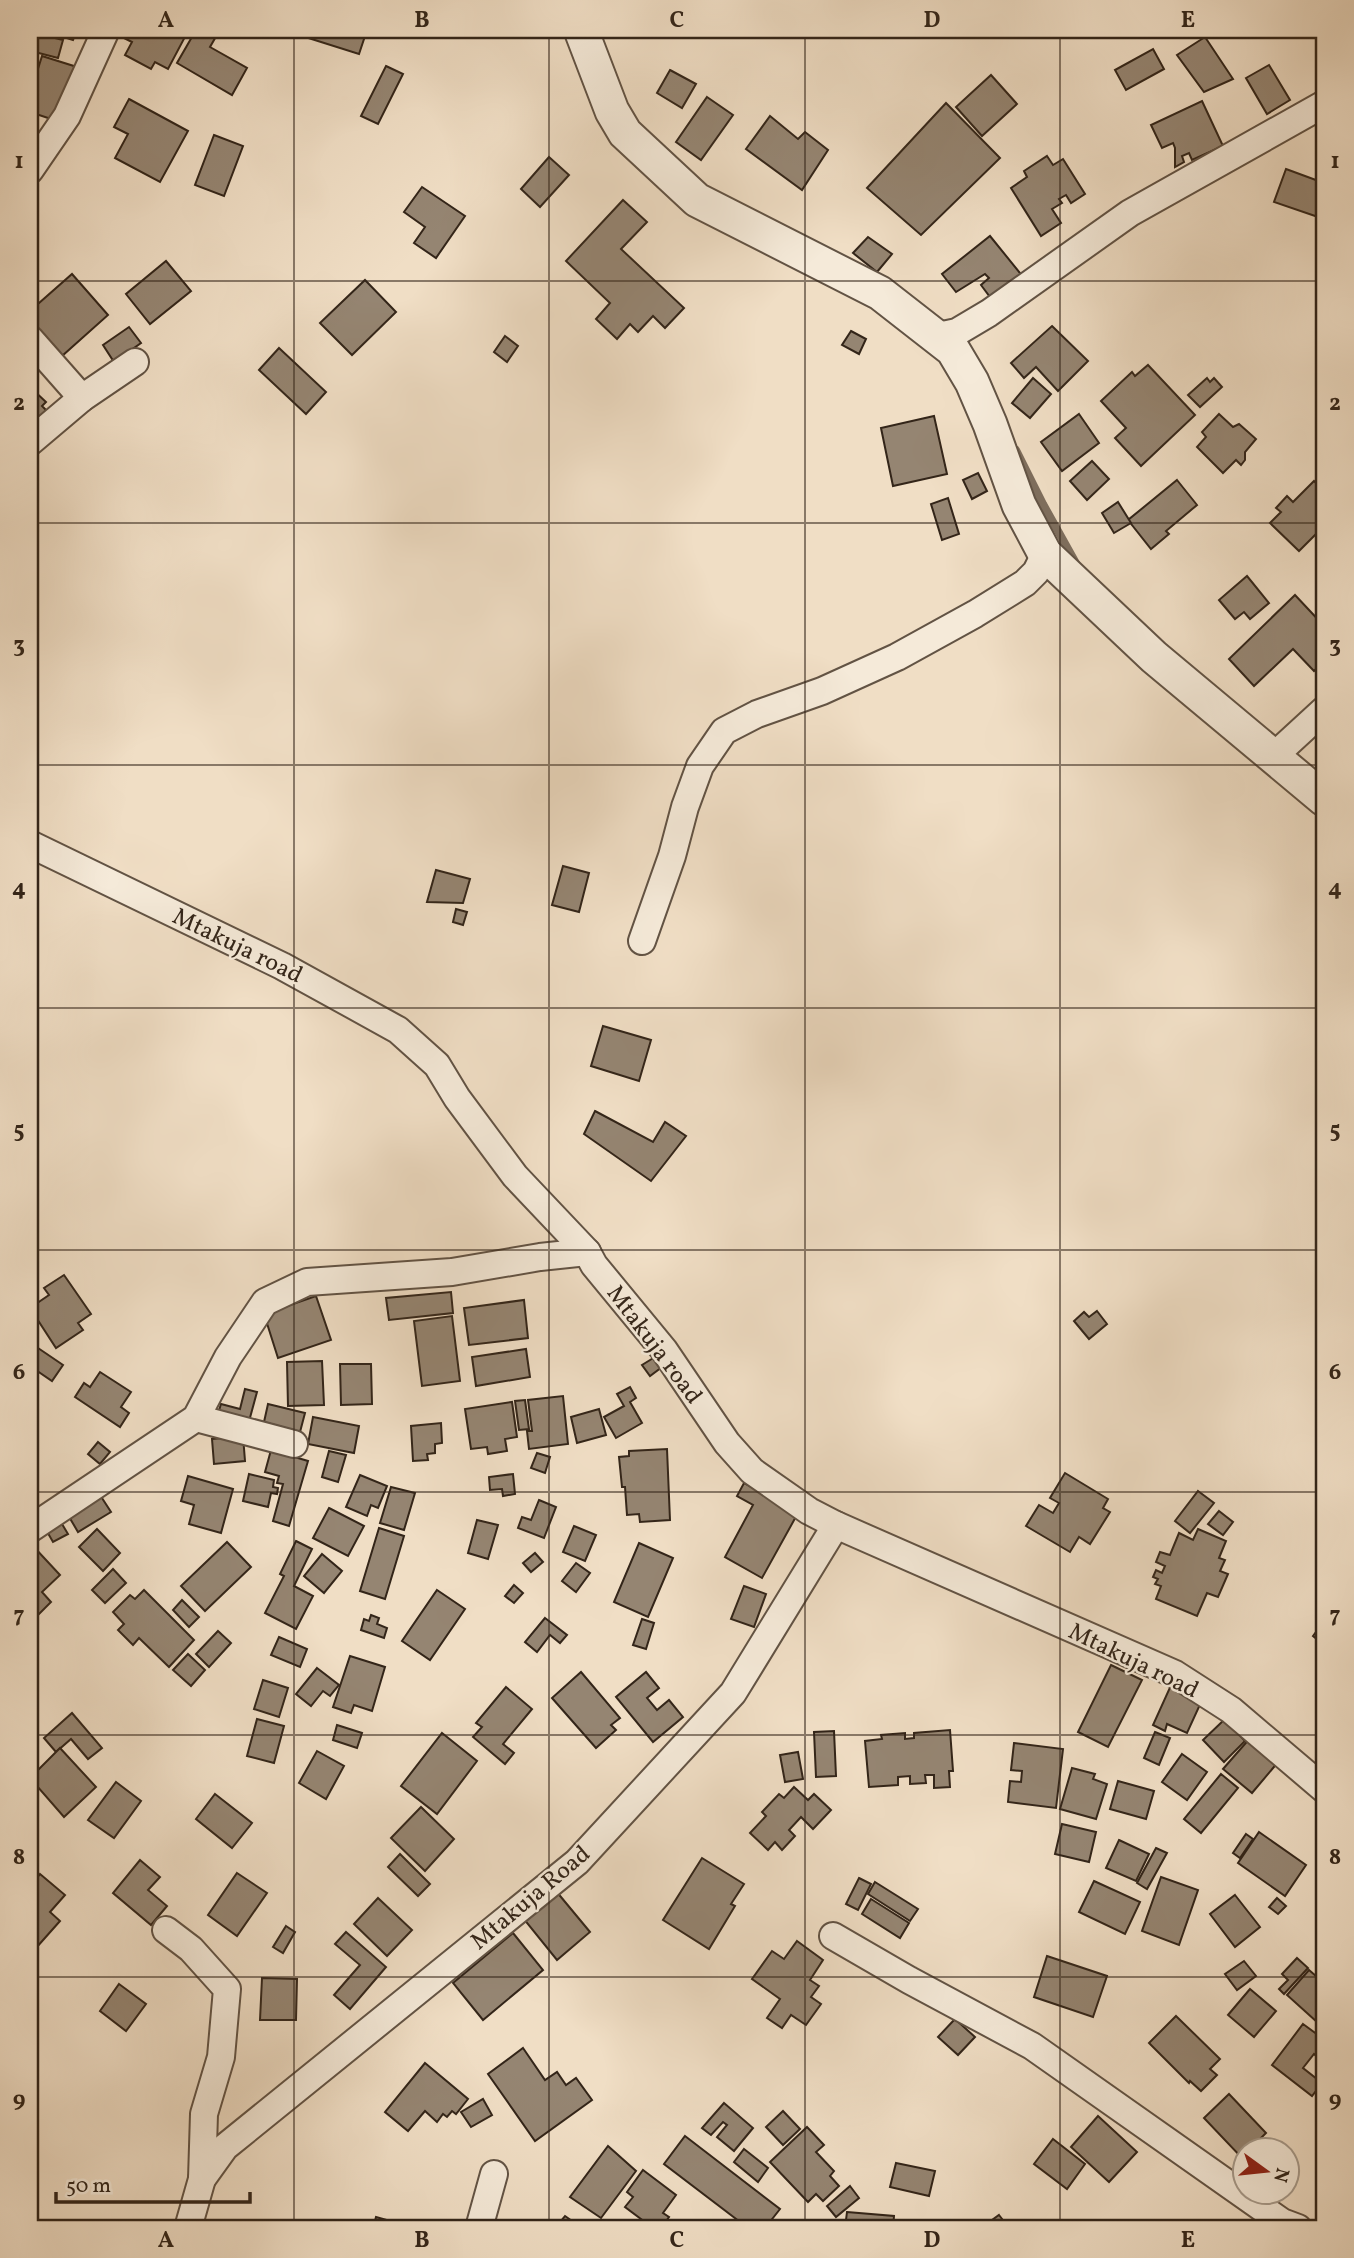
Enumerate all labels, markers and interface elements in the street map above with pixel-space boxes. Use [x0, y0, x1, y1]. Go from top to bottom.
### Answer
text: A [158, 5, 174, 37]
text: B [414, 5, 430, 37]
text: C [670, 5, 684, 37]
text: D [924, 5, 941, 37]
text: E [1181, 5, 1195, 37]
text: 1 [14, 146, 24, 178]
text: 1 [1330, 146, 1340, 178]
text: 2 [13, 388, 25, 420]
text: 2 [1329, 388, 1341, 420]
text: 3 [13, 630, 25, 662]
text: 3 [1329, 630, 1341, 662]
text: 4 [12, 873, 26, 905]
text: 4 [1328, 873, 1342, 905]
street label: Mtakuja road [166, 901, 308, 993]
text: 5 [13, 1115, 25, 1147]
text: 5 [1329, 1115, 1341, 1147]
street label: Mtakuja road [597, 1279, 709, 1412]
text: 6 [13, 1357, 25, 1389]
text: 6 [1329, 1357, 1341, 1389]
text: 7 [14, 1600, 25, 1632]
text: 7 [1330, 1600, 1341, 1632]
street label: Mtakuja road [1062, 1616, 1204, 1708]
street label: Mtakuja Road [464, 1838, 599, 1959]
text: 8 [13, 1842, 25, 1874]
text: 8 [1329, 1842, 1341, 1874]
text: 9 [13, 2084, 25, 2116]
text: 9 [1329, 2084, 1341, 2116]
north arrow [1232, 2136, 1302, 2206]
scale bar [56, 2160, 250, 2204]
text: N [1266, 2165, 1295, 2185]
text: 50 m [66, 2172, 111, 2201]
text: A [158, 2225, 174, 2257]
text: B [414, 2225, 430, 2257]
text: C [670, 2225, 684, 2257]
text: D [924, 2225, 941, 2257]
text: E [1181, 2225, 1195, 2257]

